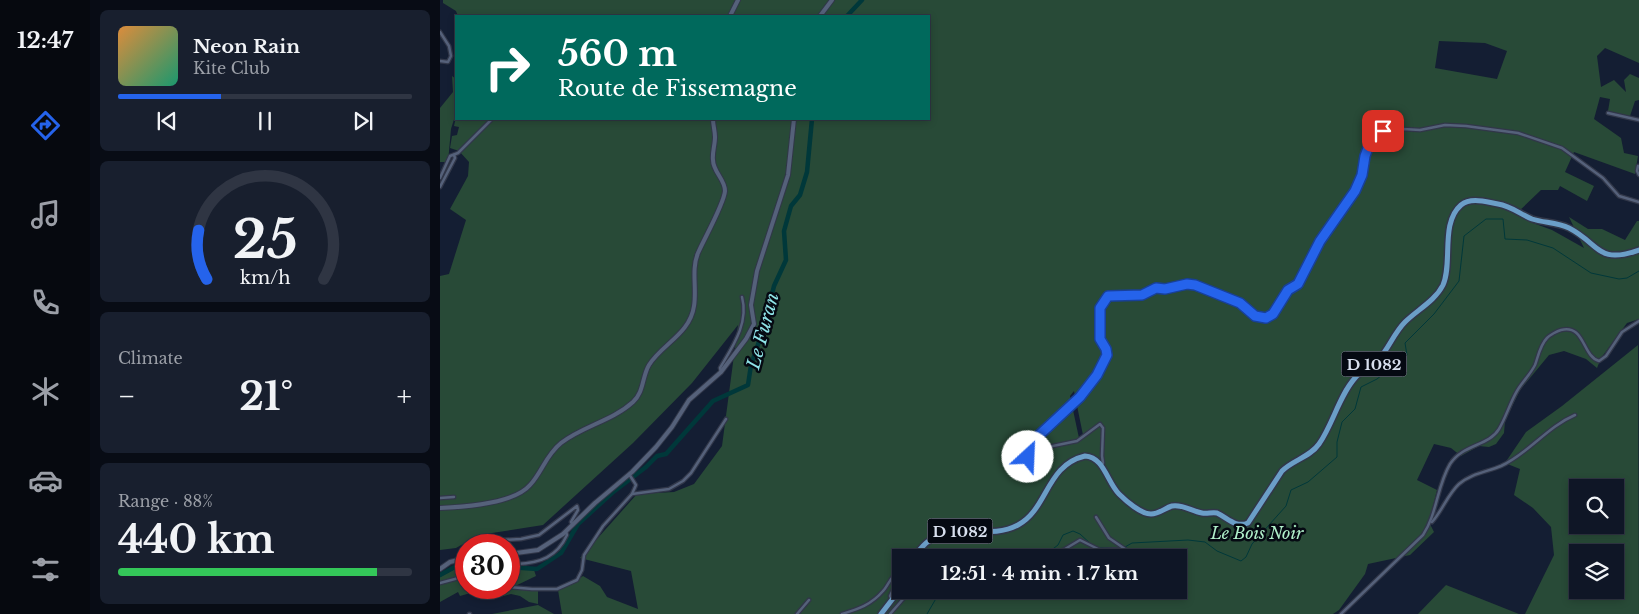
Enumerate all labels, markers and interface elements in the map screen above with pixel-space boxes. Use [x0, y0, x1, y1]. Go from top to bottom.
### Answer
text: 12:47 [17, 27, 73, 54]
text: 560 m [558, 32, 677, 75]
text: Neon Rain [193, 35, 300, 58]
icon: right [475, 35, 540, 100]
text: Kite Club [193, 58, 270, 78]
text: Route de Fissemagne [558, 75, 797, 102]
icon: previous [153, 107, 181, 135]
icon: pause [251, 107, 279, 135]
icon: next [349, 107, 377, 135]
icon: directions [28, 108, 63, 143]
pin [1362, 110, 1404, 152]
icon: arrive [1369, 117, 1397, 145]
icon: music [28, 197, 63, 232]
text: 25 [233, 208, 297, 272]
text: km/h [240, 267, 290, 289]
icon: phone [28, 285, 63, 320]
water label: Le Furan [742, 291, 784, 372]
text: Climate [118, 348, 183, 368]
road number: D 1082 [1342, 352, 1406, 376]
text: 21° [239, 373, 293, 420]
icon: climate [28, 374, 63, 409]
text: − [118, 379, 136, 414]
text: + [397, 379, 412, 414]
position arrow [1001, 430, 1053, 482]
icon: car [28, 463, 63, 498]
map controls [1569, 479, 1624, 599]
button: search [1569, 479, 1624, 534]
text: Range · 88% [118, 491, 213, 511]
text: 440 km [118, 516, 275, 563]
road number: D 1082 [928, 518, 992, 544]
park label: Le Bois Noir [1210, 523, 1304, 543]
speed limit sign: 30 [455, 534, 520, 599]
button: layers [1569, 544, 1624, 599]
icon: filters [28, 552, 63, 587]
text: 12:51 · 4 min · 1.7 km [941, 562, 1138, 585]

